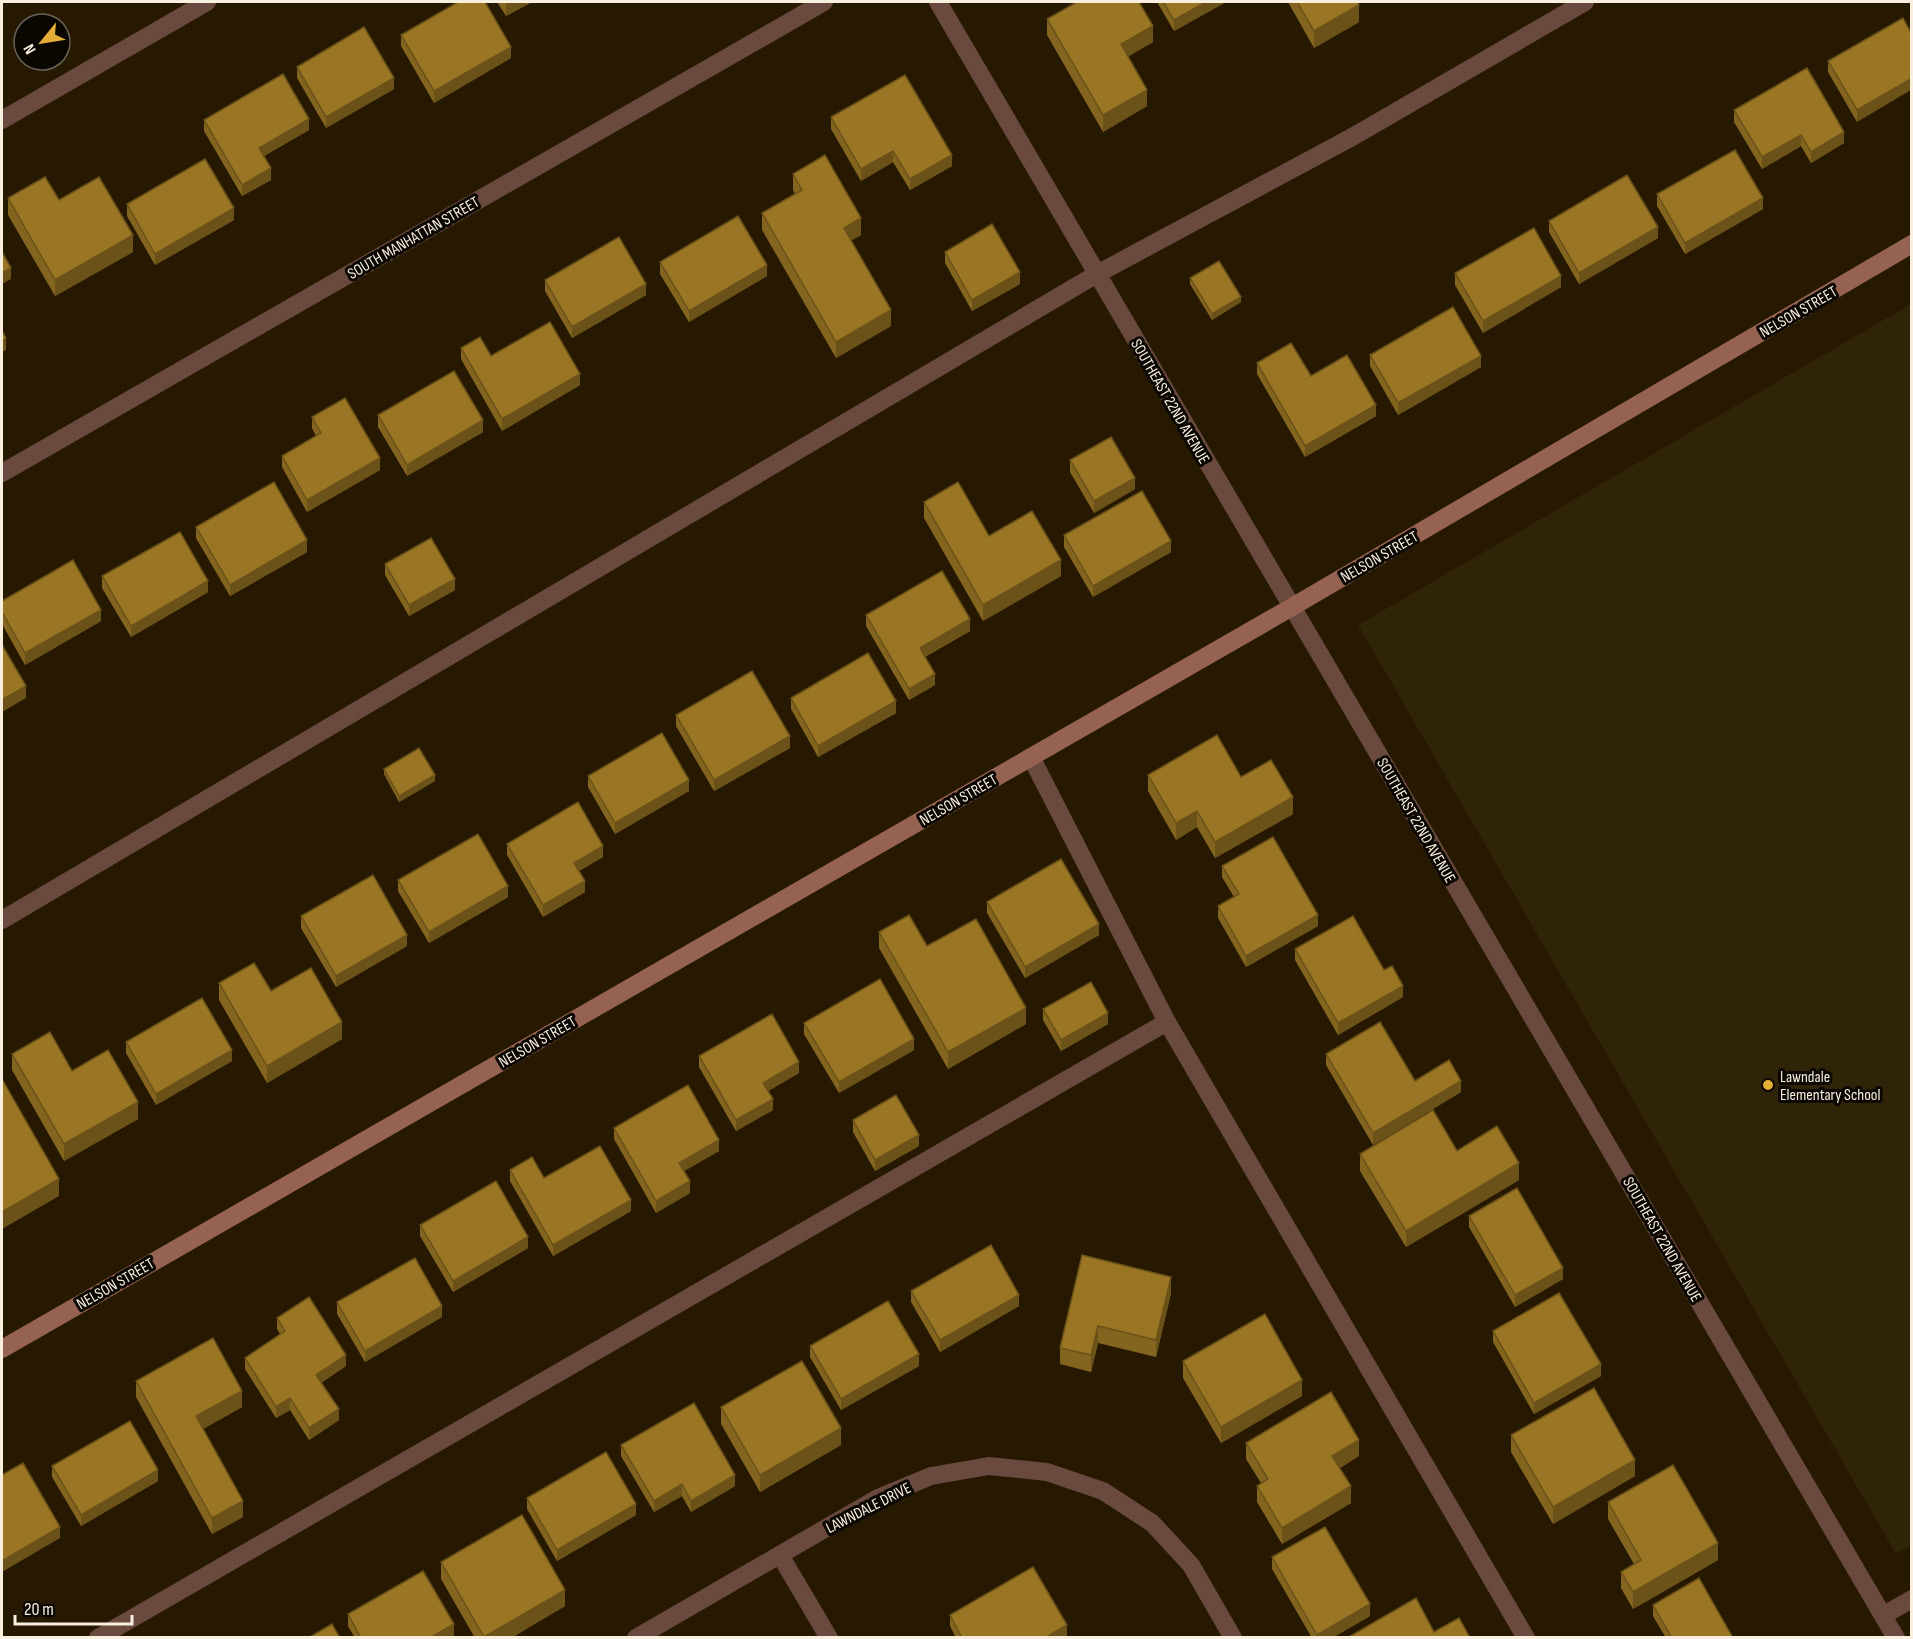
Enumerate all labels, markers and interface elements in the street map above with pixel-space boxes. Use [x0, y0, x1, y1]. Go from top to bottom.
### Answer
north arrow [12, 12, 72, 72]
text: N [20, 40, 41, 57]
street label: SOUTH MANHATTAN STREET [345, 193, 483, 284]
street label: NELSON STREET [1757, 282, 1841, 342]
street label: SOUTHEAST 22ND AVENUE [1126, 336, 1213, 468]
street label: NELSON STREET [1338, 527, 1422, 587]
street label: SOUTHEAST 22ND AVENUE [1372, 755, 1459, 887]
street label: NELSON STREET [917, 770, 1001, 830]
street label: NELSON STREET [496, 1012, 580, 1072]
place label: Lawndale Elementary School [1780, 1068, 1880, 1105]
marker: Lawndale Elementary School [1761, 1078, 1775, 1092]
street label: SOUTHEAST 22ND AVENUE [1618, 1174, 1705, 1306]
street label: NELSON STREET [74, 1254, 158, 1314]
street label: LAWNDALE DRIVE [823, 1479, 914, 1538]
scale bar [15, 1588, 132, 1626]
text: 20 m [24, 1599, 54, 1620]

